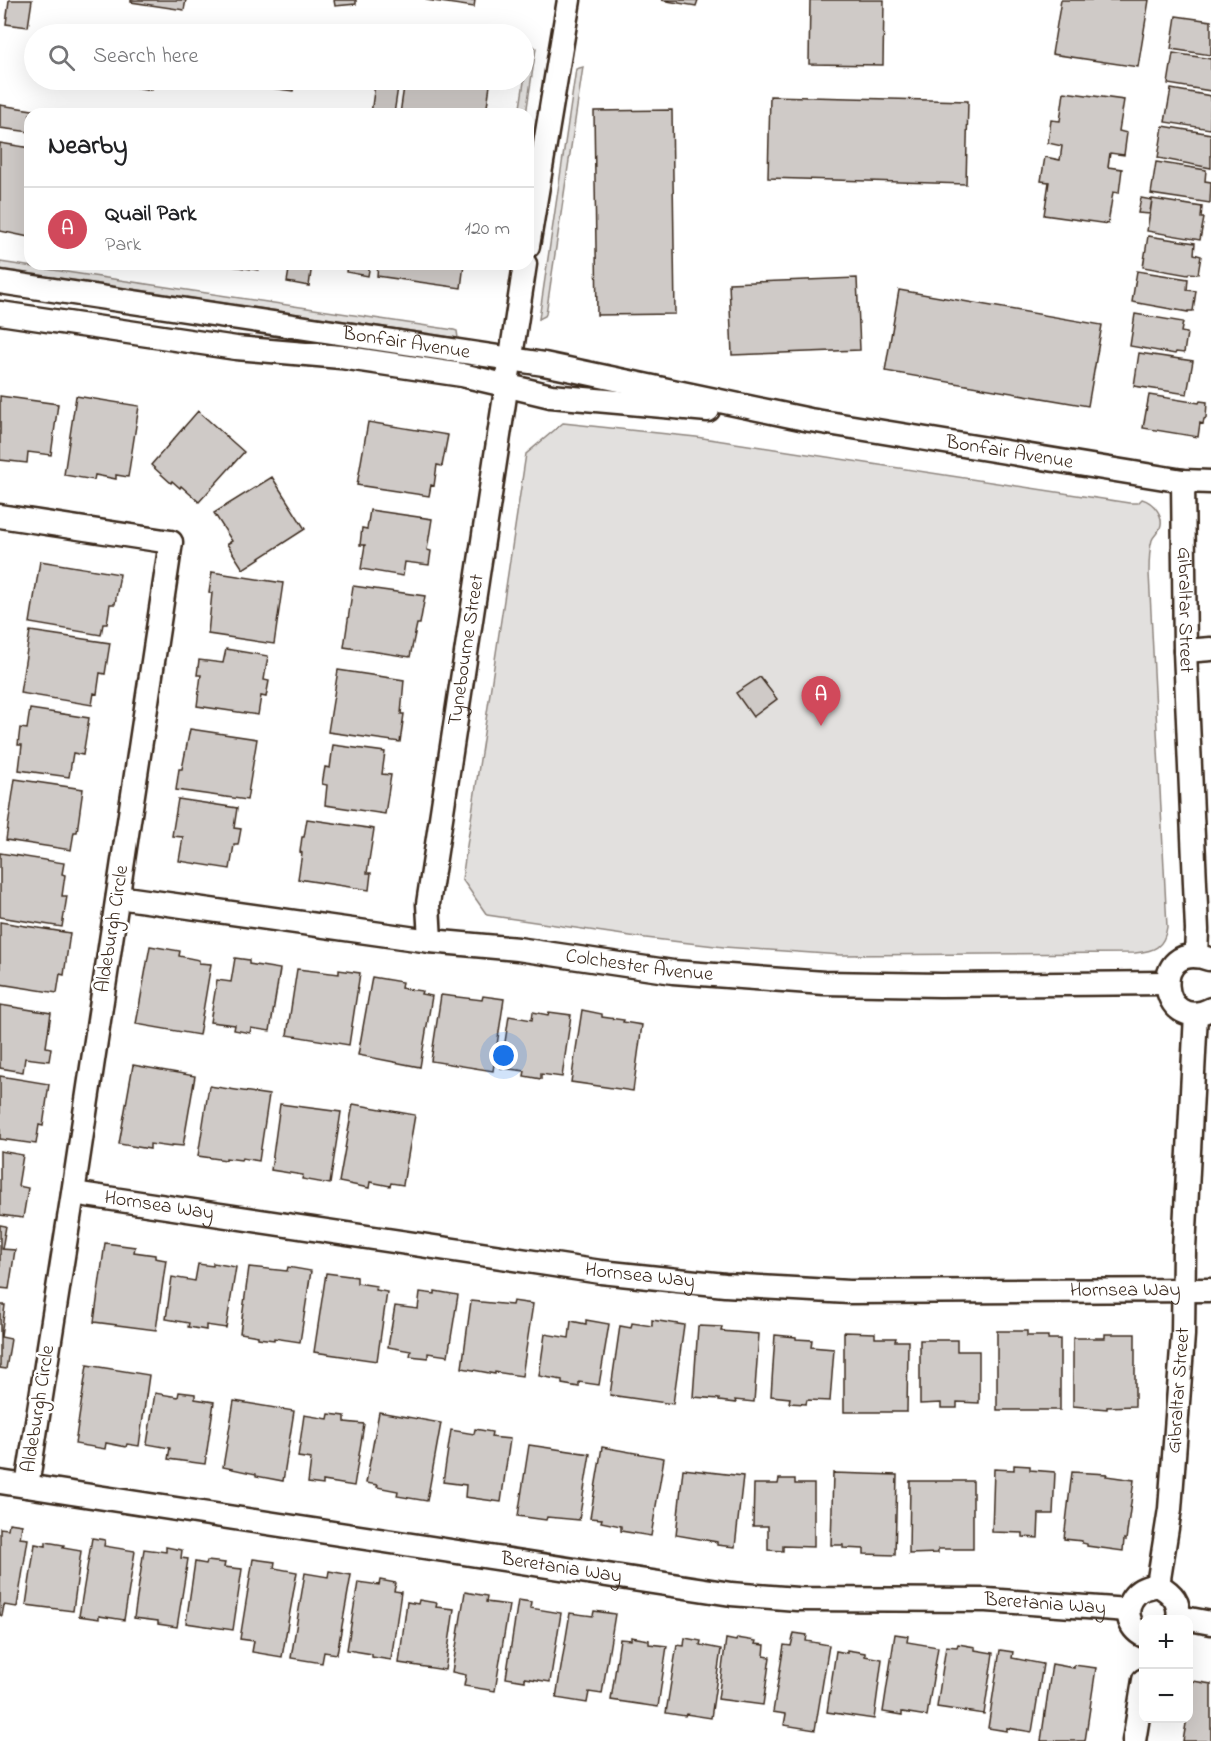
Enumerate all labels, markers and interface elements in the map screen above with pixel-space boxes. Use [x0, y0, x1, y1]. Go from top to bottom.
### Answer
search box [24, 24, 534, 90]
icon: search [45, 41, 78, 74]
text: Search here [93, 41, 198, 73]
text: Nearby [48, 128, 127, 166]
text: Quail Park [105, 199, 196, 231]
text: A [61, 215, 74, 244]
text: 120 m [465, 215, 510, 244]
text: Park [105, 231, 141, 260]
street label: Bonfair Avenue [340, 319, 472, 367]
street label: Bonfair Avenue [943, 428, 1075, 477]
street label: Gibraltar Street [1169, 547, 1200, 674]
street label: Tynebourne Street [441, 572, 492, 728]
pin: A [802, 676, 840, 726]
street label: Aldeburgh Circle [89, 863, 138, 995]
street label: Colchester Avenue [564, 942, 714, 989]
your location [489, 1041, 518, 1070]
street label: Hornsea Way [102, 1183, 216, 1228]
street label: Hornsea Way [583, 1255, 696, 1296]
street label: Hornsea Way [1070, 1276, 1181, 1305]
street label: Gibraltar Street [1160, 1327, 1198, 1454]
street label: Aldeburgh Circle [15, 1343, 64, 1475]
street label: Beretania Way [498, 1544, 624, 1592]
street label: Beretania Way [982, 1585, 1107, 1623]
map controls [1139, 1615, 1193, 1723]
button: + [1139, 1615, 1193, 1669]
button: − [1139, 1669, 1193, 1723]

